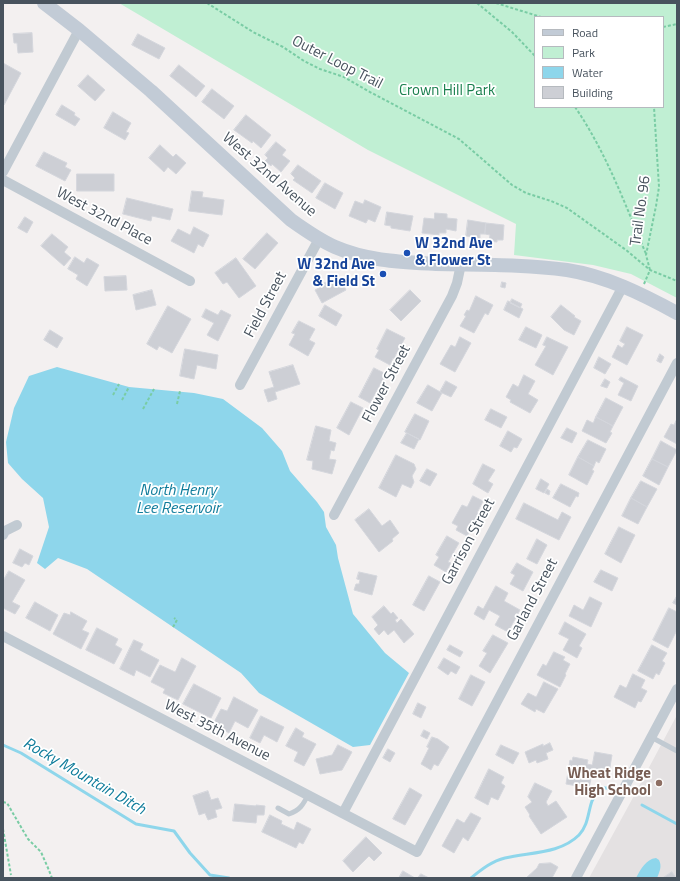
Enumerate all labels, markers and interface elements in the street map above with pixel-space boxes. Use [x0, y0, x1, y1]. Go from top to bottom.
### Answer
legend [534, 16, 664, 108]
text: Road [572, 23, 598, 42]
street label: Outer Loop Trail [289, 32, 385, 94]
text: Park [572, 43, 595, 62]
text: Water [572, 63, 603, 82]
park label: Crown Hill Park [399, 82, 495, 100]
text: Building [572, 83, 613, 102]
street label: West 32nd Avenue [218, 129, 320, 221]
street label: Trail No. 96 [627, 175, 655, 247]
street label: West 32nd Place [53, 184, 155, 250]
place label: W 32nd Ave & Flower St [415, 235, 493, 270]
marker: W 32nd Ave & Flower St [402, 248, 412, 258]
place label: W 32nd Ave & Field St [297, 256, 375, 291]
street label: Field Street [241, 269, 291, 341]
marker: W 32nd Ave & Field St [378, 269, 388, 279]
street label: Flower Street [359, 342, 415, 426]
water label: North Henry Lee Reservoir [136, 481, 220, 519]
street label: Garrison Street [439, 496, 499, 588]
street label: Garland Street [504, 556, 562, 644]
street label: West 35th Avenue [161, 697, 273, 765]
water label: Rocky Mountain Ditch [20, 734, 148, 820]
place label: Wheat Ridge High School [568, 765, 651, 800]
marker: Wheat Ridge High School [654, 778, 664, 788]

